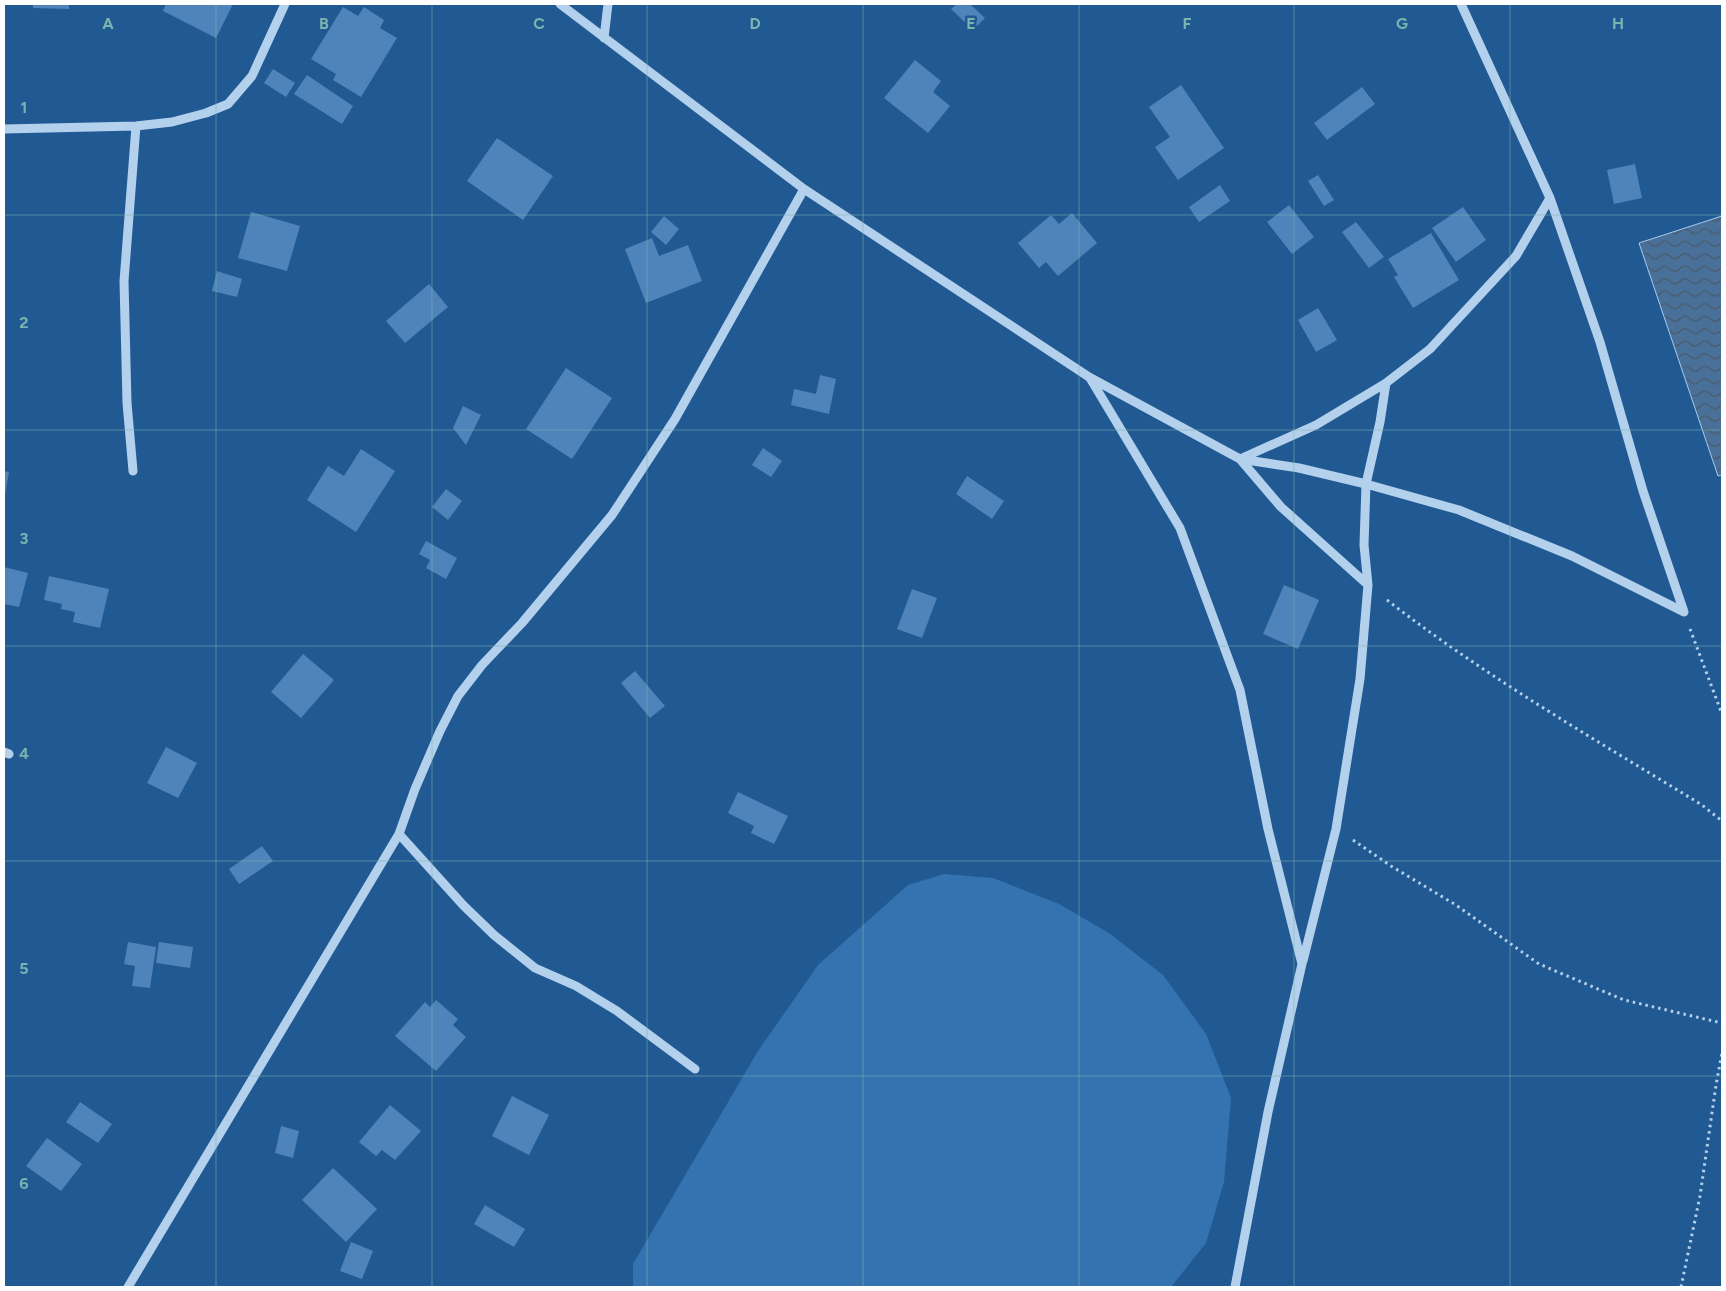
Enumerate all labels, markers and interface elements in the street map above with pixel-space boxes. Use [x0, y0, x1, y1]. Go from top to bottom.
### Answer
text: A [102, 14, 114, 33]
text: B [319, 14, 329, 33]
text: C [533, 14, 545, 33]
text: D [749, 14, 761, 33]
text: E [966, 14, 976, 33]
text: F [1183, 14, 1192, 33]
text: G [1396, 14, 1408, 33]
text: H [1612, 14, 1624, 33]
text: 1 [21, 98, 27, 117]
text: 2 [19, 313, 29, 332]
text: 3 [20, 529, 29, 548]
text: 4 [19, 744, 29, 763]
text: 5 [19, 959, 29, 978]
text: 6 [19, 1174, 29, 1193]

